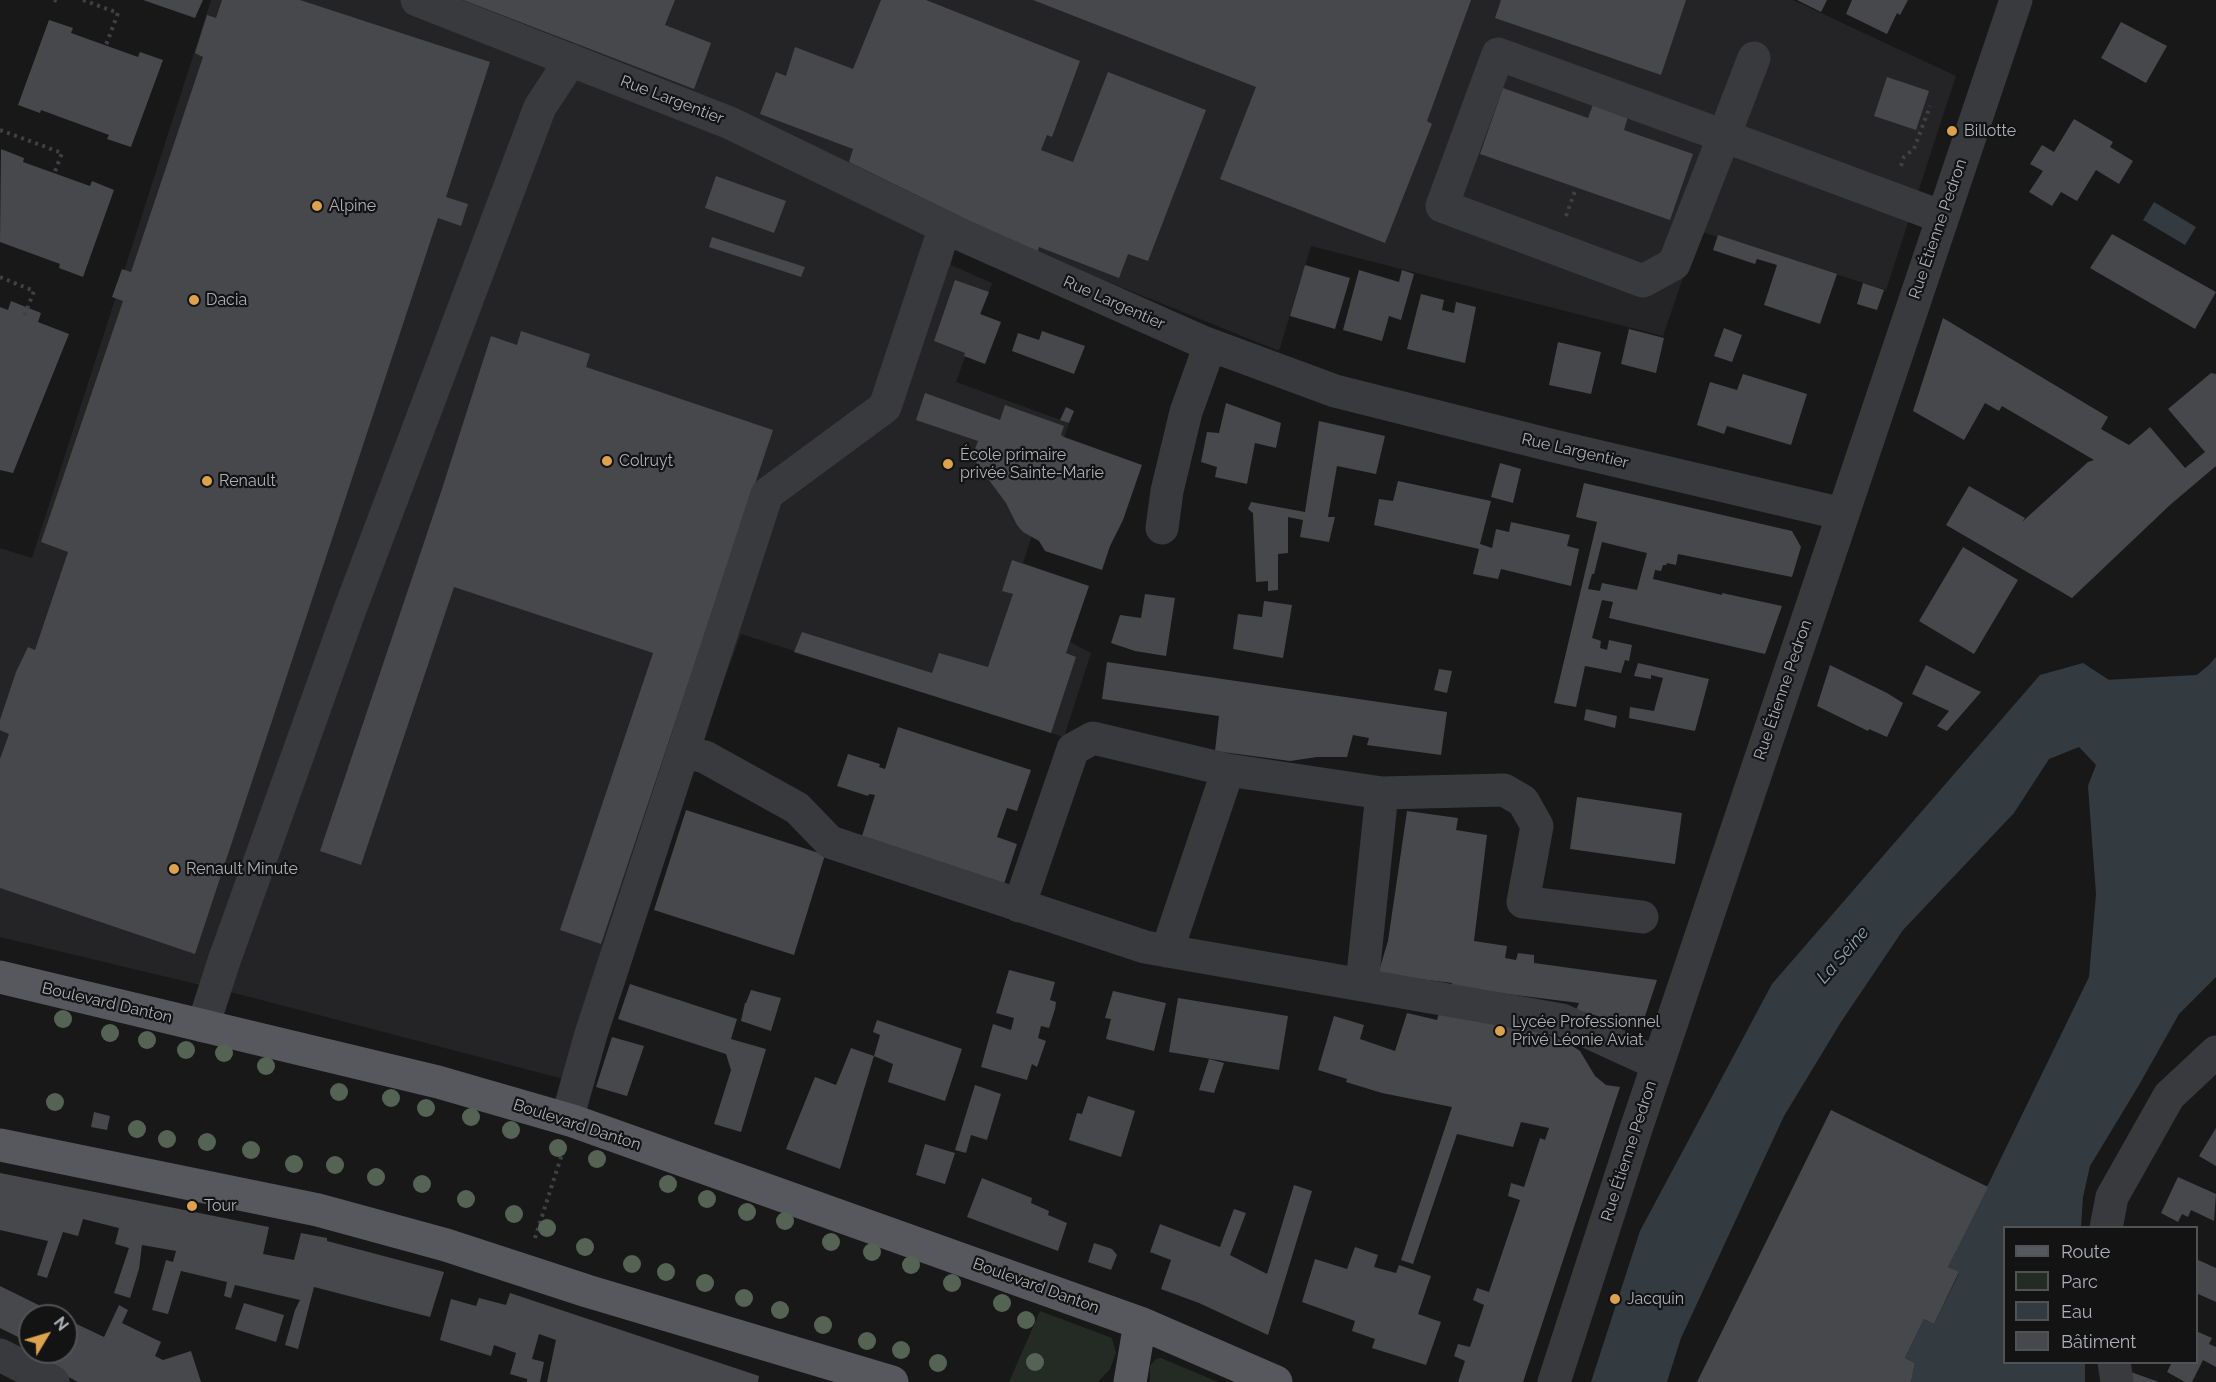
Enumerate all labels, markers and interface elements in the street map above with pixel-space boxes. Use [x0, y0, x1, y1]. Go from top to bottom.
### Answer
street label: Rue Largentier [618, 71, 726, 129]
place label: Billotte [1964, 121, 2016, 141]
marker: Billotte [1945, 124, 1959, 138]
street label: Rue Étienne Pedron [1905, 157, 1971, 301]
place label: Alpine [329, 196, 376, 216]
marker: Alpine [310, 199, 324, 213]
street label: Rue Largentier [1060, 272, 1168, 334]
place label: Dacia [206, 290, 247, 310]
marker: Dacia [187, 293, 201, 307]
street label: Rue Largentier [1520, 429, 1630, 473]
place label: École primaire privée Sainte-Marie [960, 445, 1104, 483]
place label: Colruyt [619, 451, 673, 471]
marker: Colruyt [600, 454, 614, 468]
marker: École primaire privée Sainte-Marie [941, 457, 955, 471]
place label: Renault [219, 471, 276, 491]
marker: Renault [200, 474, 214, 488]
street label: Rue Étienne Pedron [1750, 618, 1816, 762]
place label: Renault Minute [186, 859, 298, 879]
marker: Renault Minute [167, 862, 181, 876]
water label: La Seine [1812, 922, 1874, 988]
street label: Boulevard Danton [40, 979, 174, 1027]
place label: Lycée Professionnel Privé Léonie Aviat [1512, 1012, 1660, 1050]
marker: Lycée Professionnel Privé Léonie Aviat [1493, 1024, 1507, 1038]
street label: Rue Étienne Pedron [1597, 1078, 1661, 1224]
street label: Boulevard Danton [511, 1095, 643, 1155]
place label: Tour [204, 1196, 237, 1216]
marker: Tour [185, 1199, 199, 1213]
legend [2003, 1226, 2198, 1364]
text: Route [2061, 1241, 2110, 1262]
street label: Boulevard Danton [970, 1254, 1102, 1318]
text: Parc [2061, 1271, 2098, 1292]
place label: Jacquin [1627, 1289, 1684, 1309]
marker: Jacquin [1608, 1292, 1622, 1306]
text: Eau [2061, 1301, 2092, 1322]
north arrow [18, 1304, 78, 1364]
text: N [50, 1313, 72, 1335]
text: Bâtiment [2061, 1331, 2136, 1352]

